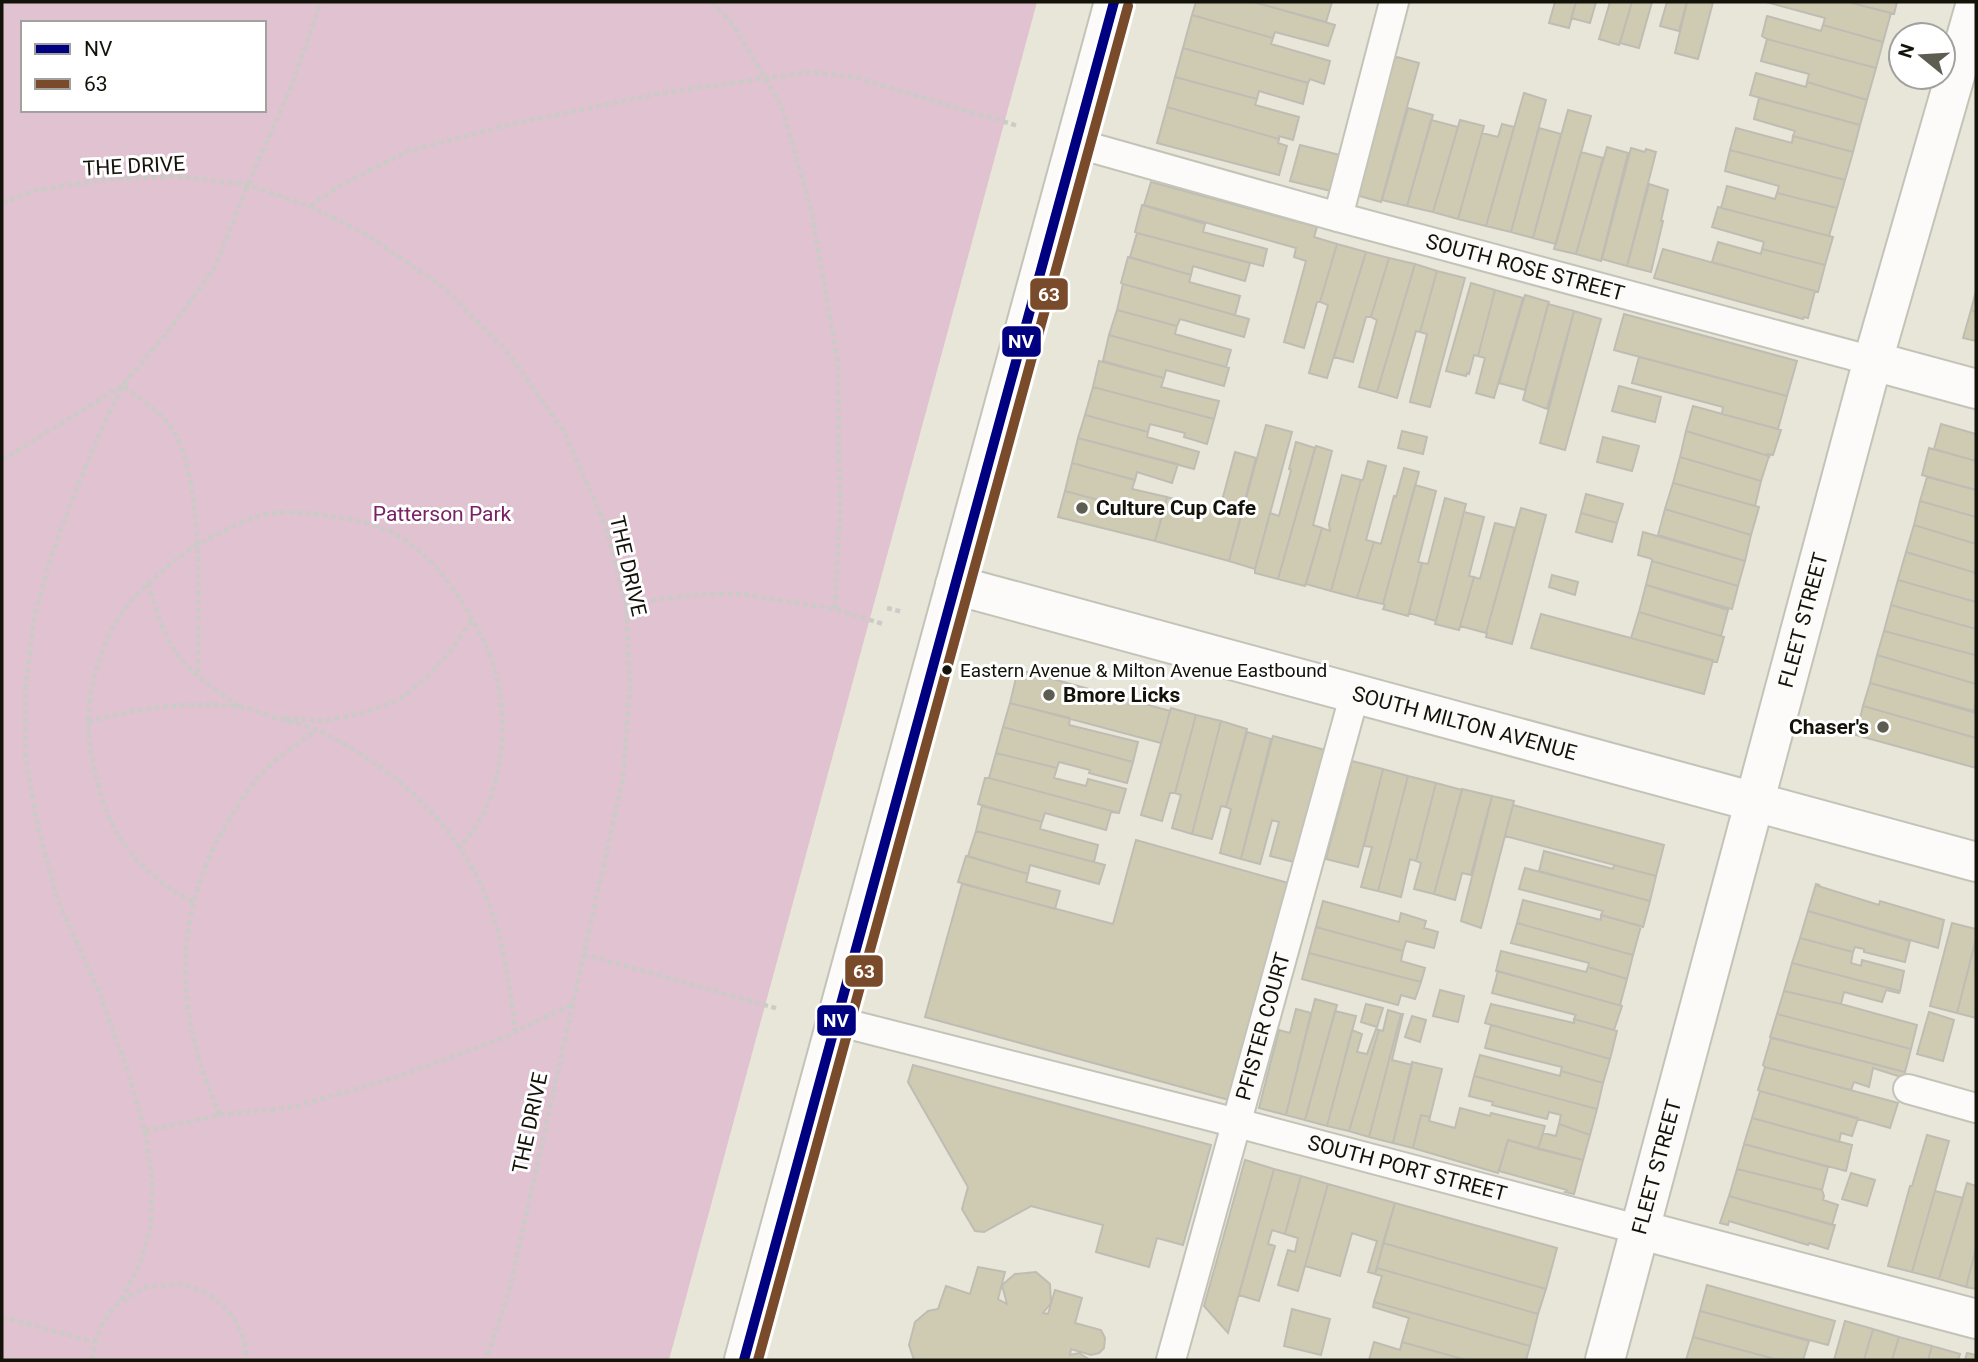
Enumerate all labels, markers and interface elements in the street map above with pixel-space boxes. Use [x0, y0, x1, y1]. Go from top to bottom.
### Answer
legend [21, 21, 266, 112]
north arrow [1887, 21, 1957, 91]
text: NV [84, 37, 113, 61]
text: N [1893, 41, 1919, 61]
text: 63 [84, 72, 108, 96]
street label: THE DRIVE [82, 151, 186, 181]
street label: SOUTH ROSE STREET [1423, 229, 1628, 306]
line badge: 63 [1029, 277, 1069, 311]
text: 63 [1038, 283, 1060, 306]
line badge: NV [1001, 325, 1042, 358]
text: NV [1008, 330, 1034, 353]
place label: Culture Cup Cafe [1096, 496, 1256, 520]
marker: Culture Cup Cafe [1074, 500, 1090, 516]
park label: Patterson Park [373, 502, 512, 526]
street label: THE DRIVE [605, 513, 651, 619]
street label: FLEET STREET [1774, 549, 1833, 690]
place label: Eastern Avenue & Milton Avenue Eastbound [960, 659, 1327, 682]
marker: Eastern Avenue & Milton Avenue Eastbound [940, 663, 954, 677]
street label: SOUTH MILTON AVENUE [1350, 681, 1579, 765]
place label: Bmore Licks [1063, 683, 1181, 707]
marker: Bmore Licks [1041, 687, 1057, 703]
place label: Chaser's [1789, 715, 1869, 739]
marker: Chaser's [1875, 719, 1891, 735]
street label: PFISTER COURT [1231, 950, 1295, 1103]
line badge: 63 [844, 954, 884, 988]
text: 63 [853, 960, 875, 983]
line badge: NV [816, 1004, 857, 1037]
text: NV [823, 1009, 849, 1032]
street label: THE DRIVE [508, 1070, 552, 1176]
street label: FLEET STREET [1627, 1096, 1686, 1237]
street label: SOUTH PORT STREET [1305, 1130, 1510, 1206]

